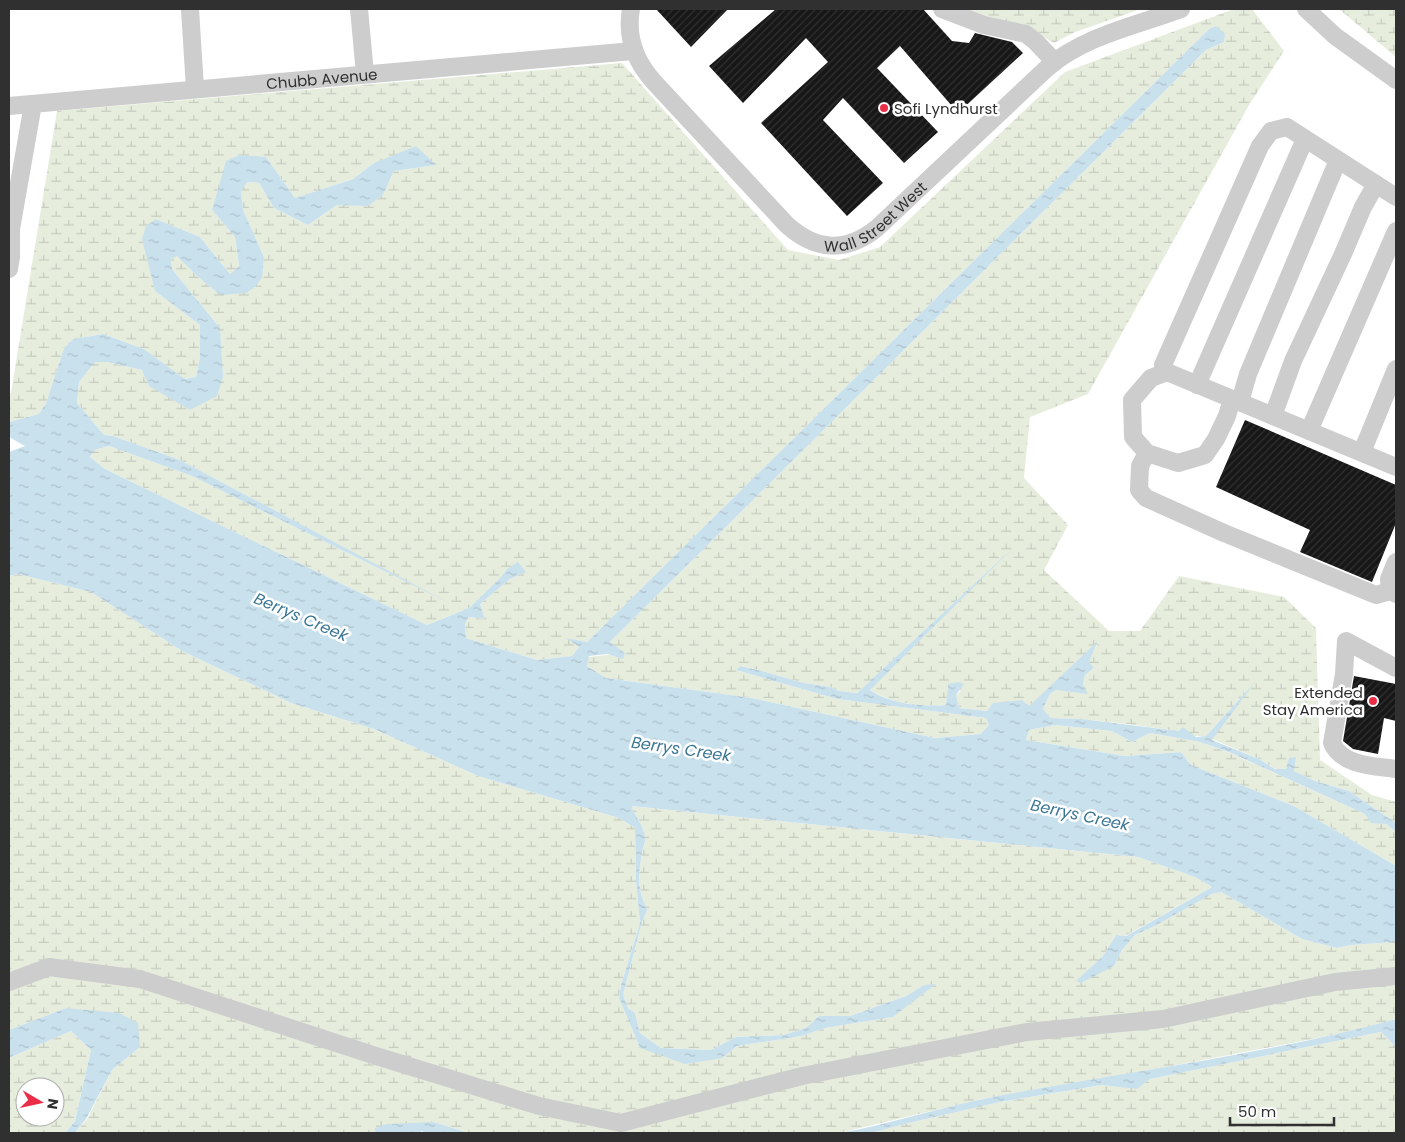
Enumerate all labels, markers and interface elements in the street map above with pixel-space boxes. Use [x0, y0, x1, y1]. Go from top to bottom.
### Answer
street label: Chubb Avenue [265, 63, 378, 94]
place label: Sofi Lyndhurst [894, 98, 998, 119]
marker: Sofi Lyndhurst [878, 102, 890, 114]
street label: Wall Street West [824, 176, 931, 256]
water label: Berrys Creek [250, 587, 352, 647]
place label: Extended Stay America [1263, 682, 1363, 720]
marker: Extended Stay America [1367, 695, 1379, 707]
water label: Berrys Creek [630, 731, 733, 767]
water label: Berrys Creek [1029, 793, 1132, 837]
north arrow [15, 1077, 65, 1127]
scale bar [1230, 1094, 1334, 1126]
text: N [42, 1097, 64, 1111]
text: 50 m [1238, 1101, 1276, 1122]

